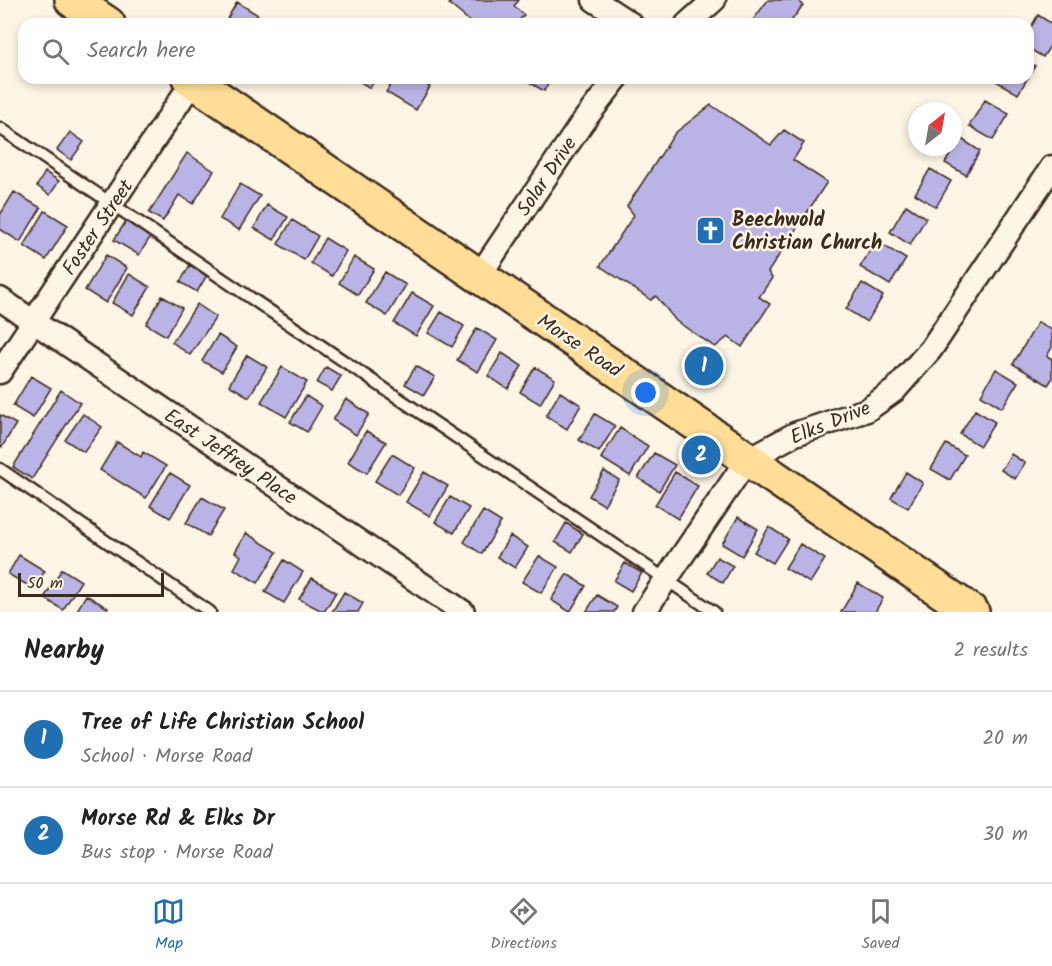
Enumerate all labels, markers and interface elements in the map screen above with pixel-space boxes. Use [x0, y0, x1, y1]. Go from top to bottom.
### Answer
search box [18, 18, 1034, 84]
text: Search here [87, 34, 195, 69]
icon: search [39, 35, 72, 68]
north arrow [908, 102, 962, 156]
street label: Solar Drive [509, 131, 586, 224]
street label: Foster Street [55, 173, 143, 283]
place label: Beechwold Christian Church [732, 205, 882, 260]
church icon: Beechwold Christian Church [695, 214, 727, 246]
street label: Morse Road [530, 306, 629, 388]
pin: 1 [684, 344, 724, 388]
your location [631, 378, 660, 407]
street label: Elks Drive [786, 393, 876, 454]
street label: East Jeffrey Place [157, 401, 303, 514]
pin: 2 [682, 432, 720, 478]
scale bar [18, 570, 164, 598]
text: 50 m [27, 571, 63, 596]
text: Nearby [24, 630, 104, 672]
text: 2 results [953, 635, 1028, 667]
text: Tree of Life Christian School [81, 706, 364, 741]
text: 1 [40, 723, 47, 755]
text: 20 m [982, 723, 1028, 755]
text: School · Morse Road [81, 741, 252, 773]
text: Morse Rd & Elks Dr [81, 802, 275, 837]
text: 2 [38, 819, 49, 851]
text: 30 m [983, 819, 1028, 851]
text: Bus stop · Morse Road [81, 837, 273, 869]
tab: Map [152, 895, 185, 956]
tab: Directions [490, 895, 557, 956]
tab: Saved [862, 895, 900, 956]

